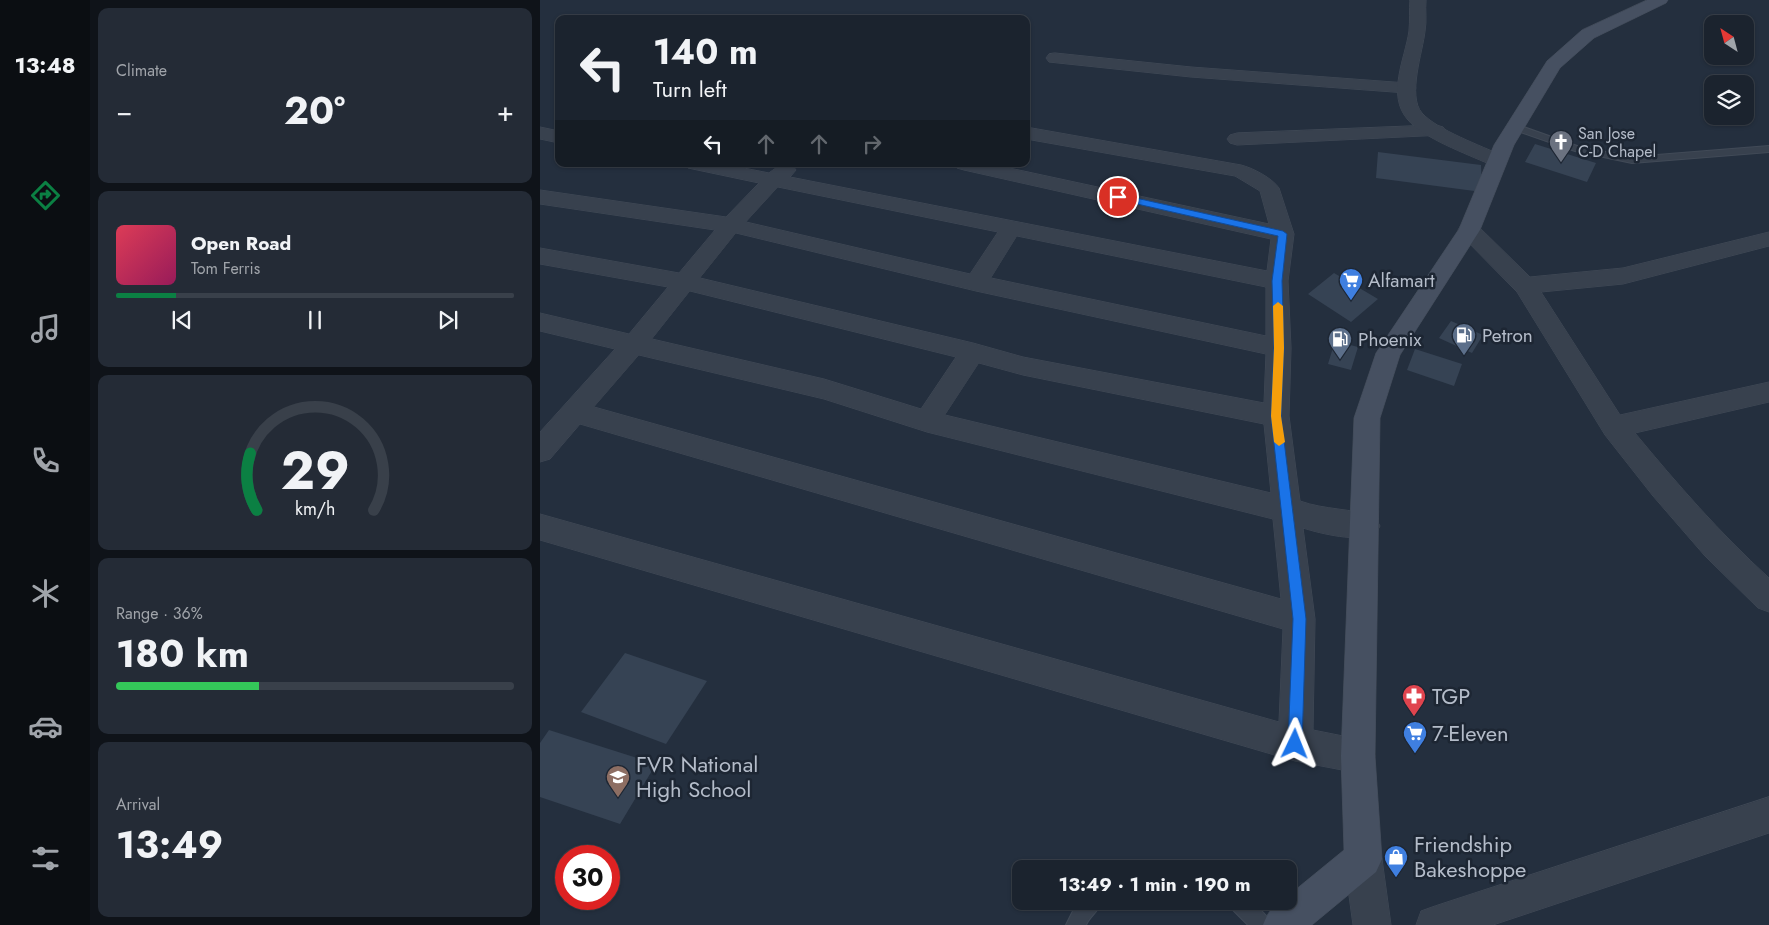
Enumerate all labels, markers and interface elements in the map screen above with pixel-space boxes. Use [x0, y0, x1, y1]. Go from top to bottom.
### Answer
north arrow [1704, 15, 1754, 65]
map controls [1704, 15, 1754, 125]
text: 140 m [653, 27, 758, 77]
icon: left [570, 35, 635, 100]
text: 13:48 [14, 49, 76, 81]
text: Climate [116, 59, 167, 82]
text: Turn left [653, 73, 727, 105]
button: layers [1704, 75, 1754, 125]
text: 20° [284, 83, 345, 138]
text: − [116, 91, 133, 132]
text: + [497, 91, 514, 132]
place label: San Jose C-D Chapel [1578, 122, 1656, 163]
church icon: San Jose C-D Chapel [1548, 129, 1574, 163]
icon: left [699, 130, 727, 158]
icon: ahead [752, 130, 780, 158]
icon: ahead [805, 130, 833, 158]
icon: right [858, 130, 886, 158]
pin [1097, 176, 1139, 218]
icon: directions [28, 178, 63, 213]
icon: arrive [1104, 183, 1132, 211]
text: Open Road [191, 230, 291, 257]
text: Tom Ferris [191, 257, 260, 280]
supermarket icon: Alfamart [1338, 267, 1364, 301]
place label: Alfamart [1368, 267, 1435, 294]
icon: previous [168, 306, 196, 334]
icon: pause [301, 306, 329, 334]
icon: next [434, 306, 462, 334]
icon: music [28, 311, 63, 346]
fuel station icon: Petron [1451, 322, 1477, 356]
place label: Petron [1482, 322, 1533, 349]
fuel station icon: Phoenix [1327, 326, 1353, 360]
place label: Phoenix [1358, 326, 1421, 353]
text: 29 [281, 433, 349, 509]
icon: phone [28, 443, 63, 478]
text: km/h [295, 496, 335, 522]
icon: climate [28, 576, 63, 611]
text: Range · 36% [116, 602, 203, 625]
text: 180 km [116, 626, 249, 681]
place label: TGP [1432, 680, 1470, 712]
pharmacy icon: TGP [1401, 683, 1427, 717]
icon: car [28, 709, 63, 744]
position arrow [1268, 717, 1320, 769]
place label: 7-Eleven [1432, 717, 1509, 749]
supermarket icon: 7-Eleven [1402, 720, 1428, 754]
place label: FVR National High School [636, 748, 758, 805]
school or university icon: FVR National High School [605, 764, 631, 798]
text: Arrival [116, 793, 160, 816]
text: 13:49 [116, 817, 223, 872]
place label: Friendship Bakeshoppe [1414, 828, 1526, 885]
icon: filters [28, 841, 63, 876]
shop icon: Friendship Bakeshoppe [1383, 844, 1409, 878]
speed limit sign: 30 [555, 845, 620, 910]
text: 13:49 · 1 min · 190 m [1059, 871, 1250, 898]

